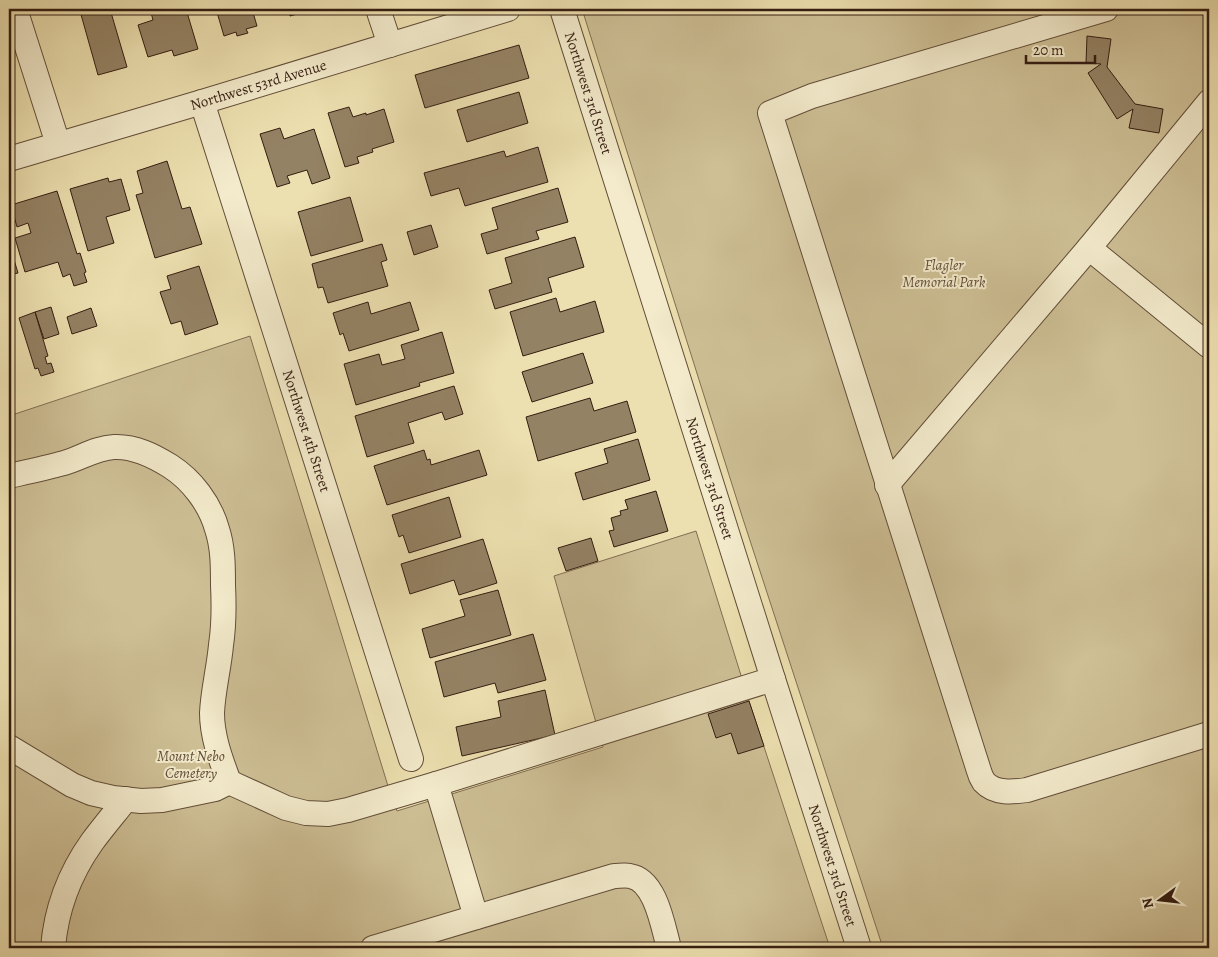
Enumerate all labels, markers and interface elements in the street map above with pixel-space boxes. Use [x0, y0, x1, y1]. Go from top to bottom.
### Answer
street label: Northwest 3rd Street [560, 29, 617, 157]
scale bar [1026, 32, 1094, 64]
text: 20 m [1033, 40, 1064, 60]
street label: Northwest 53rd Avenue [188, 55, 329, 115]
park label: Flagler Memorial Park [903, 255, 986, 292]
street label: Northwest 4th Street [278, 367, 335, 494]
street label: Northwest 3rd Street [681, 415, 738, 542]
park label: Mount Nebo Cemetery [157, 746, 225, 783]
street label: Northwest 3rd Street [804, 802, 861, 929]
north arrow [1136, 874, 1186, 924]
text: N [1137, 896, 1158, 911]

